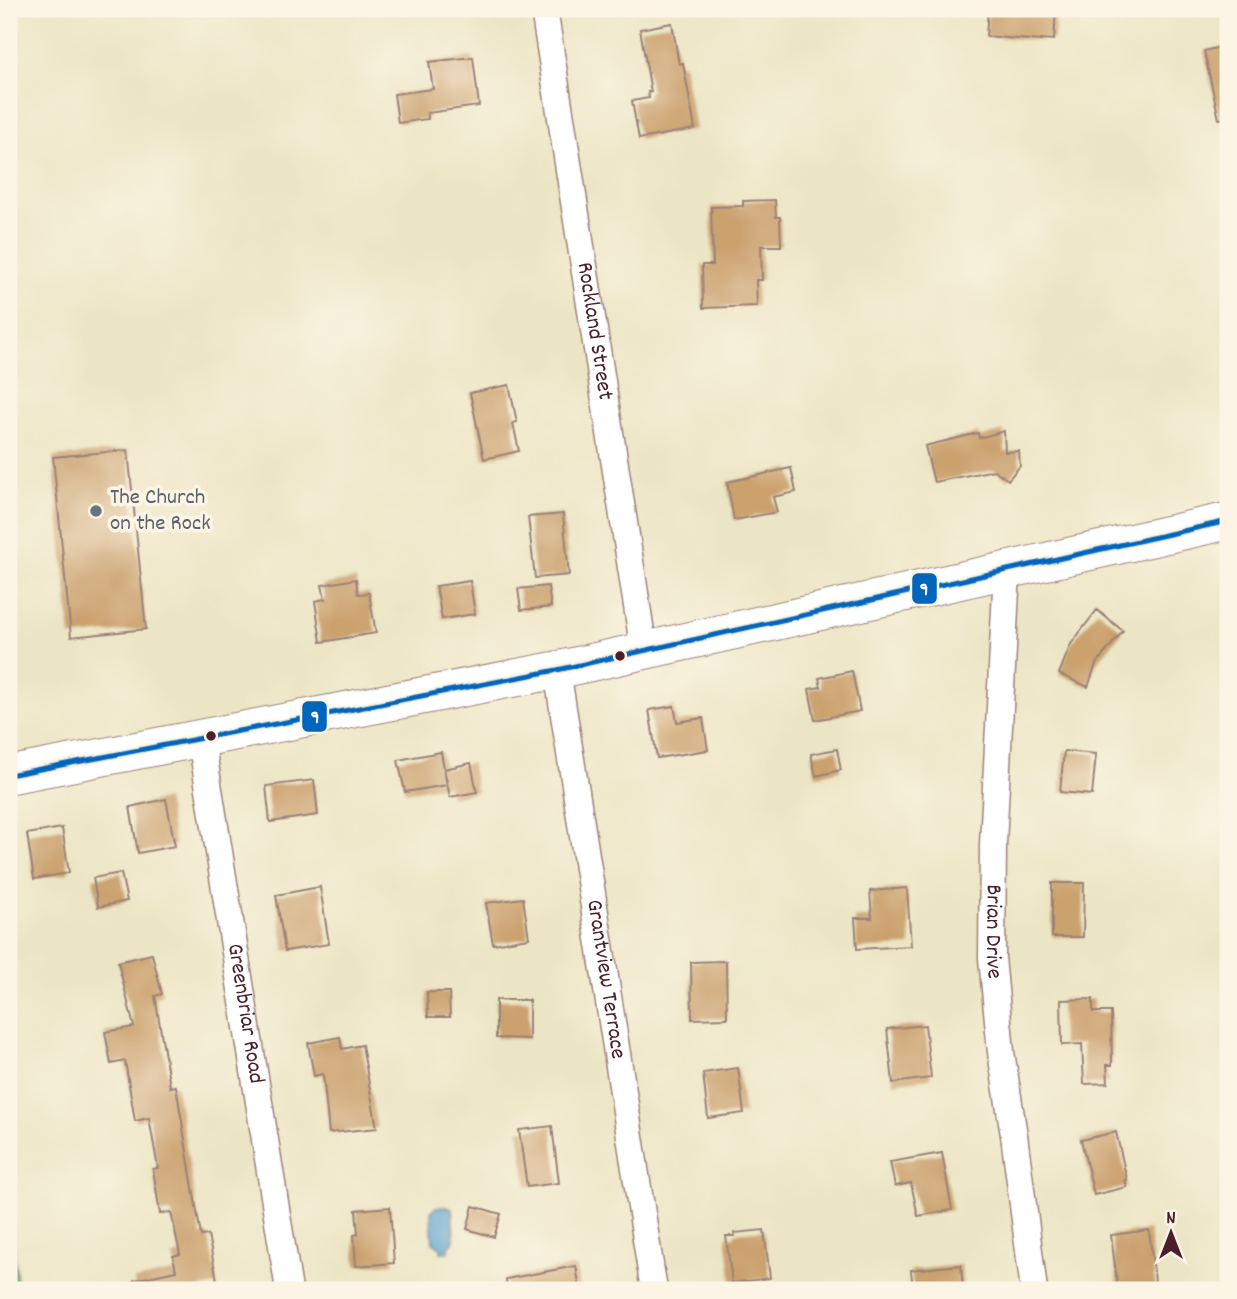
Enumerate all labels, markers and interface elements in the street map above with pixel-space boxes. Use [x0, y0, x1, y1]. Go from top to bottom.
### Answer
street label: Rockland Street [567, 260, 621, 402]
place label: The Church on the Rock [110, 482, 211, 541]
marker: The Church on the Rock [88, 503, 104, 519]
line badge: 9 [911, 572, 938, 605]
text: 9 [920, 578, 928, 605]
unlabelled marker [613, 649, 627, 663]
line badge: 9 [301, 700, 328, 733]
text: 9 [311, 706, 319, 733]
unlabelled marker [204, 729, 218, 743]
street label: Brian Drive [975, 884, 1010, 980]
street label: Grantview Terrace [577, 897, 634, 1061]
street label: Greenbriar Road [217, 941, 272, 1086]
north arrow [1136, 1198, 1206, 1268]
text: N [1166, 1206, 1176, 1233]

